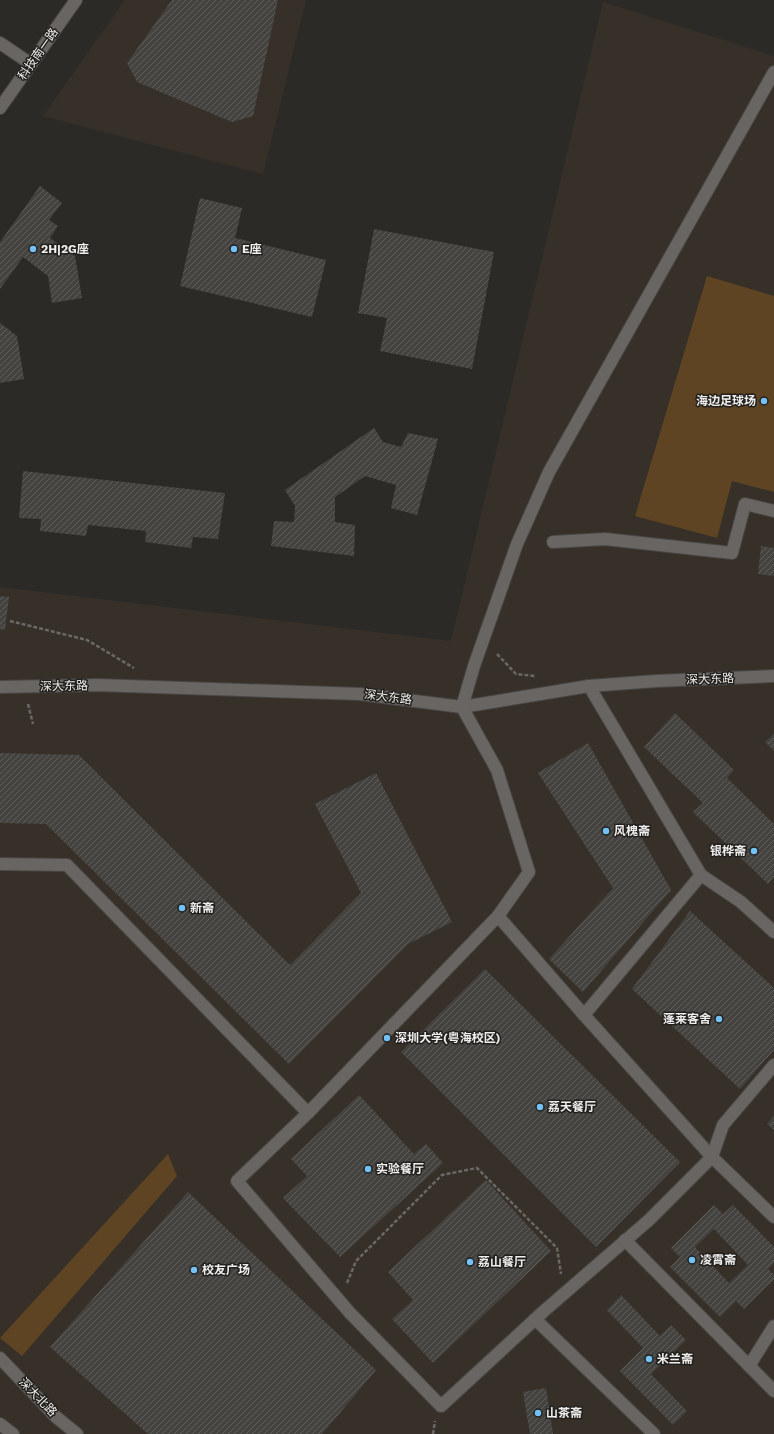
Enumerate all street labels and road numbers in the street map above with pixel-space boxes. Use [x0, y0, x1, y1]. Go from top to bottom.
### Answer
street label: 科技南一路 [15, 25, 61, 83]
street label: 深大东路 [686, 671, 734, 687]
street label: 深大东路 [40, 679, 88, 693]
street label: 深大东路 [363, 687, 413, 707]
street label: 深大北路 [16, 1375, 60, 1419]

